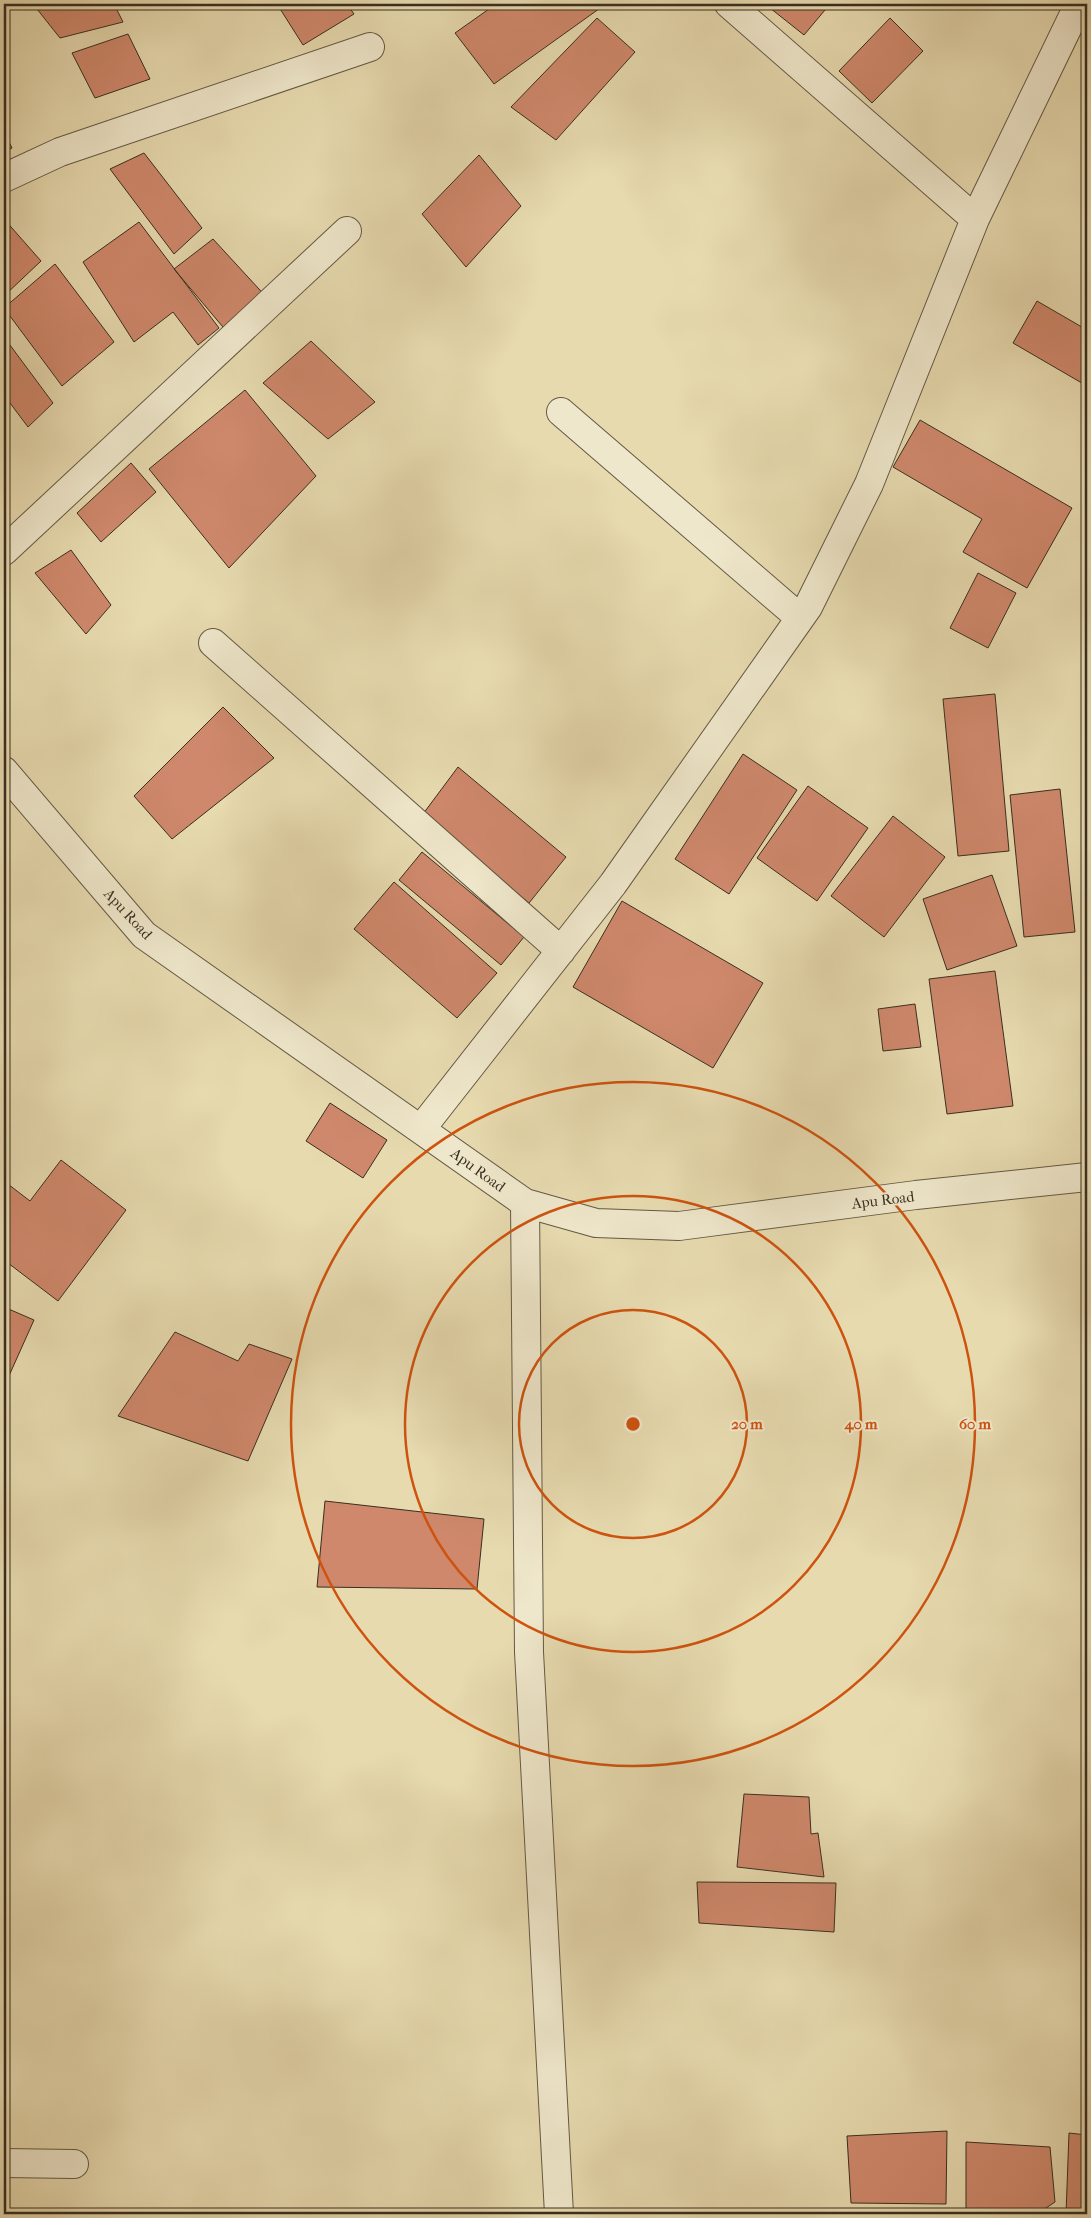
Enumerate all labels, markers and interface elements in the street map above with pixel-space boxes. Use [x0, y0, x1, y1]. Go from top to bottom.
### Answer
street label: Apu Road [99, 884, 157, 944]
street label: Apu Road [446, 1144, 509, 1196]
street label: Apu Road [850, 1187, 916, 1213]
centre of rings [624, 1415, 642, 1433]
text: 20 m [731, 1415, 763, 1433]
text: 40 m [844, 1415, 878, 1433]
text: 60 m [959, 1415, 992, 1433]

